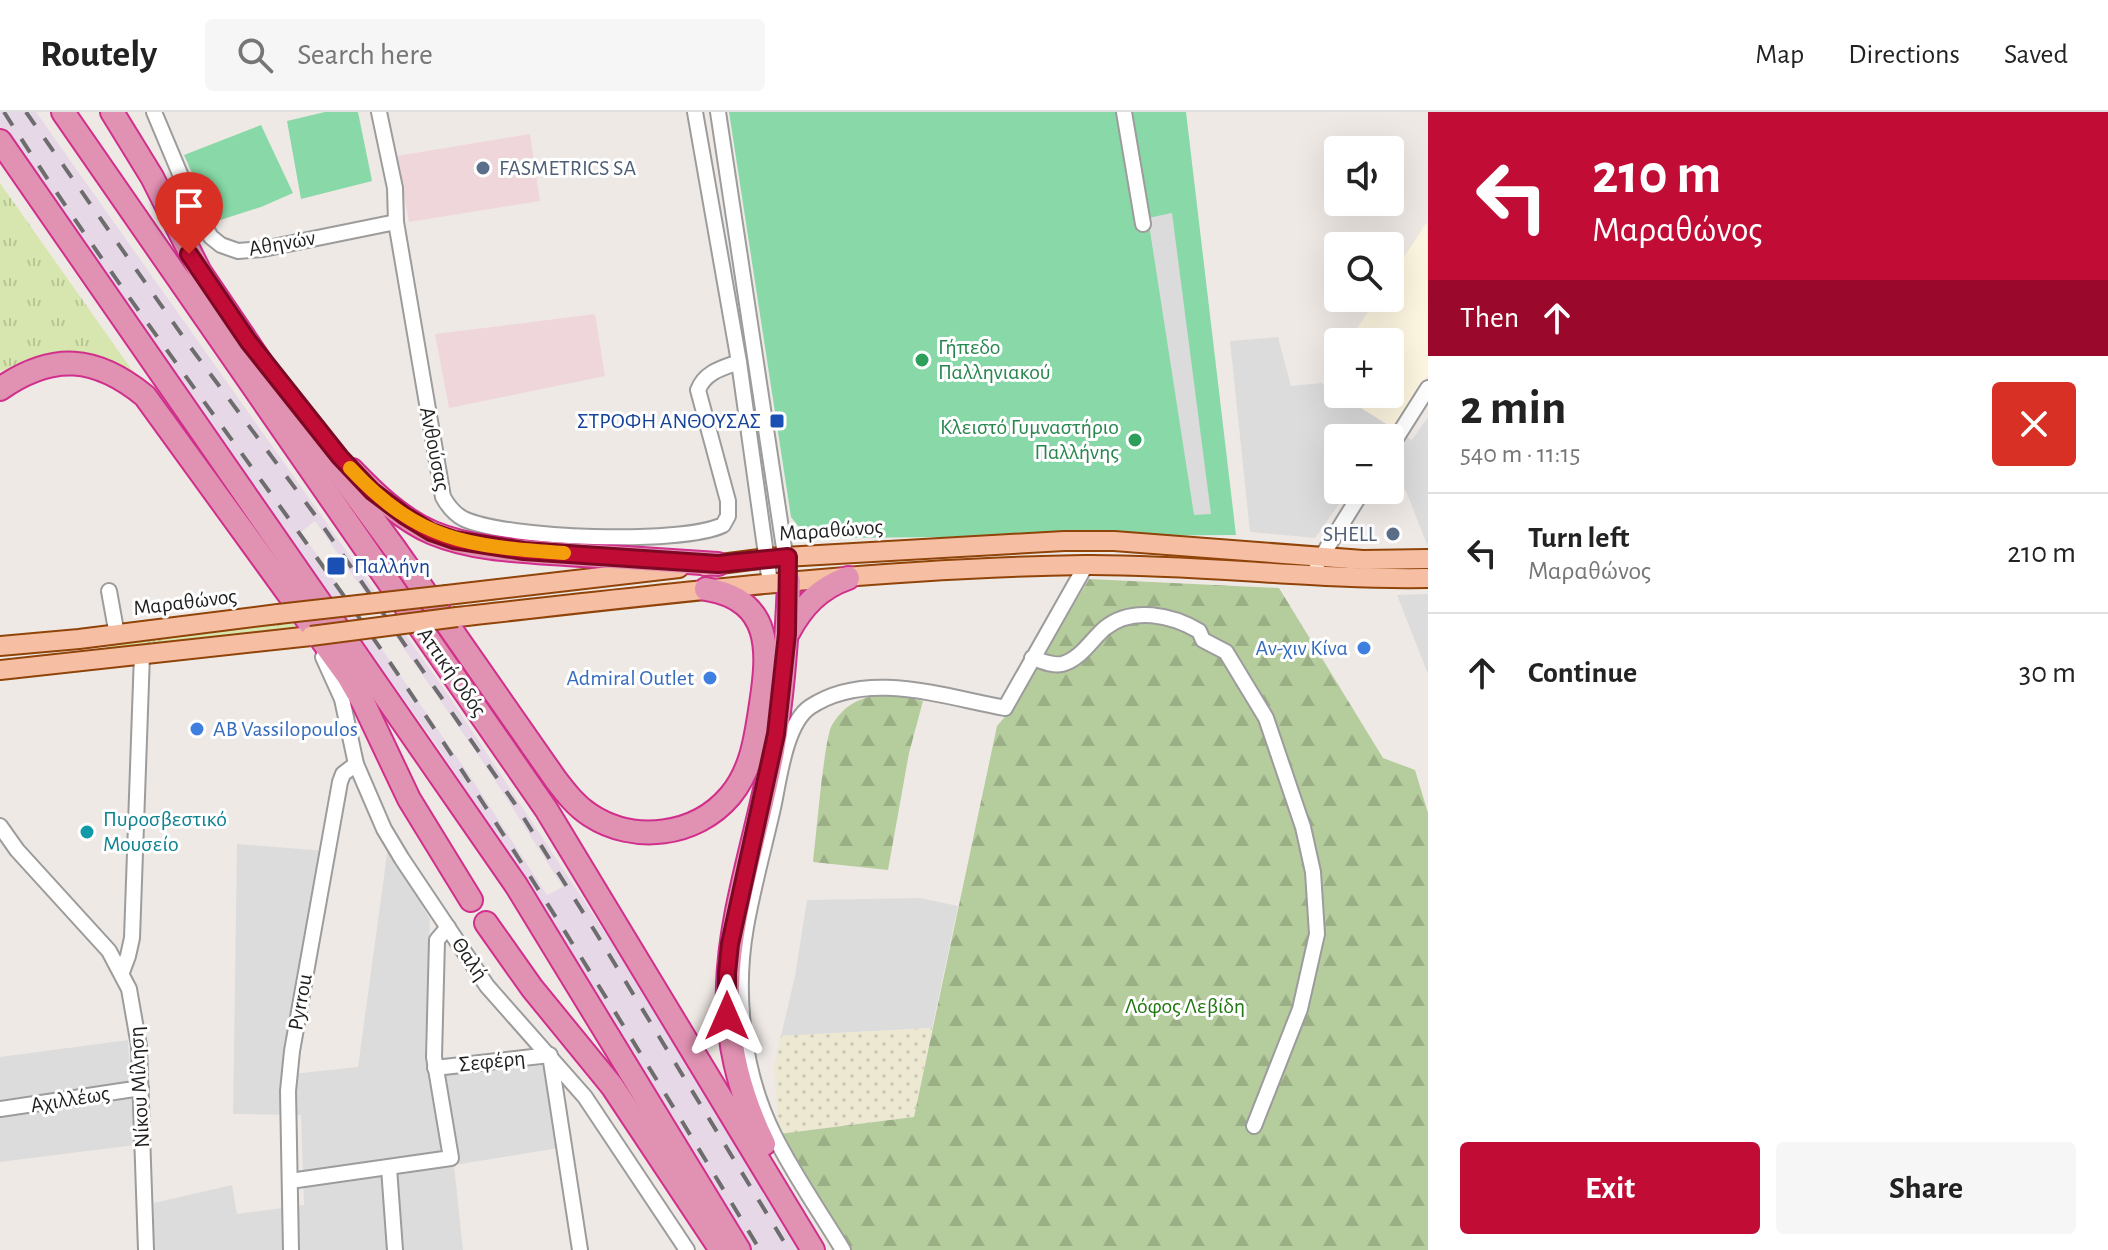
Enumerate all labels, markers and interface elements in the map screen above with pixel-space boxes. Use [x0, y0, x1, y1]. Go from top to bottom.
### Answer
search box [205, 19, 765, 91]
icon: search [233, 33, 277, 77]
text: Routely [40, 36, 157, 74]
text: Search here [297, 40, 433, 70]
text: Map [1755, 41, 1804, 69]
text: Directions [1848, 41, 1960, 69]
text: Saved [2004, 41, 2068, 69]
map controls [1324, 136, 1404, 504]
button: sound [1324, 136, 1404, 216]
icon: left [1460, 144, 1564, 248]
text: 210 m [1592, 147, 1721, 203]
place label: FASMETRICS SA [499, 157, 636, 179]
marker: FASMETRICS SA [474, 159, 492, 177]
pin [155, 172, 223, 254]
icon: arrive [167, 184, 211, 228]
text: Μαραθώνος [1592, 212, 1762, 248]
street label: Αθηνών [247, 226, 317, 260]
button: search [1324, 232, 1404, 312]
icon: ahead [1535, 296, 1579, 340]
text: Then [1460, 303, 1519, 333]
button: + [1324, 328, 1404, 408]
place label: Γήπεδο Παλληνιακού [938, 336, 1051, 383]
marker: Γήπεδο Παλληνιακού [913, 351, 931, 369]
button: close [1992, 382, 2076, 466]
text: 2 min [1460, 385, 1567, 433]
street label: Ανθούσας [416, 405, 454, 493]
place label: ΣΤΡΟΦΗ ΑΝΘΟΥΣΑΣ [577, 410, 761, 432]
marker: ΣΤΡΟΦΗ ΑΝΘΟΥΣΑΣ [768, 412, 786, 430]
place label: Κλειστό Γυμναστήριο Παλλήνης [940, 416, 1119, 463]
button: − [1324, 424, 1404, 504]
marker: Κλειστό Γυμναστήριο Παλλήνης [1126, 431, 1144, 449]
text: 540 m · 11:15 [1460, 441, 1580, 467]
street label: Μαραθώνος [778, 515, 884, 545]
place label: SHELL [1323, 523, 1378, 545]
text: Turn left [1528, 523, 1629, 553]
marker: SHELL [1384, 525, 1402, 543]
icon: left [1460, 531, 1504, 575]
text: 210 m [2007, 538, 2076, 568]
marker: Παλλήνη [325, 555, 347, 577]
place label: Παλλήνη [354, 555, 430, 577]
text: Μαραθώνος [1528, 558, 1651, 584]
street label: Μαραθώνος [132, 585, 238, 619]
street label: Αττική Οδός [413, 623, 491, 721]
place label: Αν-χιν Κίνα [1256, 637, 1348, 659]
marker: Αν-χιν Κίνα [1355, 639, 1373, 657]
icon: ahead [1460, 651, 1504, 695]
text: Continue [1528, 658, 1637, 688]
text: 30 m [2019, 658, 2076, 688]
place label: Admiral Outlet [566, 667, 694, 689]
marker: Admiral Outlet [701, 669, 719, 687]
place label: AB Vassilopoulos [213, 718, 358, 740]
marker: AB Vassilopoulos [188, 720, 206, 738]
place label: Πυροσβεστικό Μουσείο [103, 808, 227, 855]
marker: Πυροσβεστικό Μουσείο [78, 823, 96, 841]
street label: Θαλή [448, 933, 492, 985]
street label: Pyrrou [284, 972, 316, 1032]
position arrow [685, 974, 769, 1058]
park label: Λόφος Λεβίδη [1125, 995, 1245, 1017]
street label: Νίκου Μίληση [125, 1026, 153, 1148]
street label: Σεφέρη [458, 1047, 526, 1075]
street label: Αχιλλέως [29, 1082, 111, 1116]
button: Exit [1460, 1142, 1760, 1234]
button: Share [1776, 1142, 2076, 1234]

